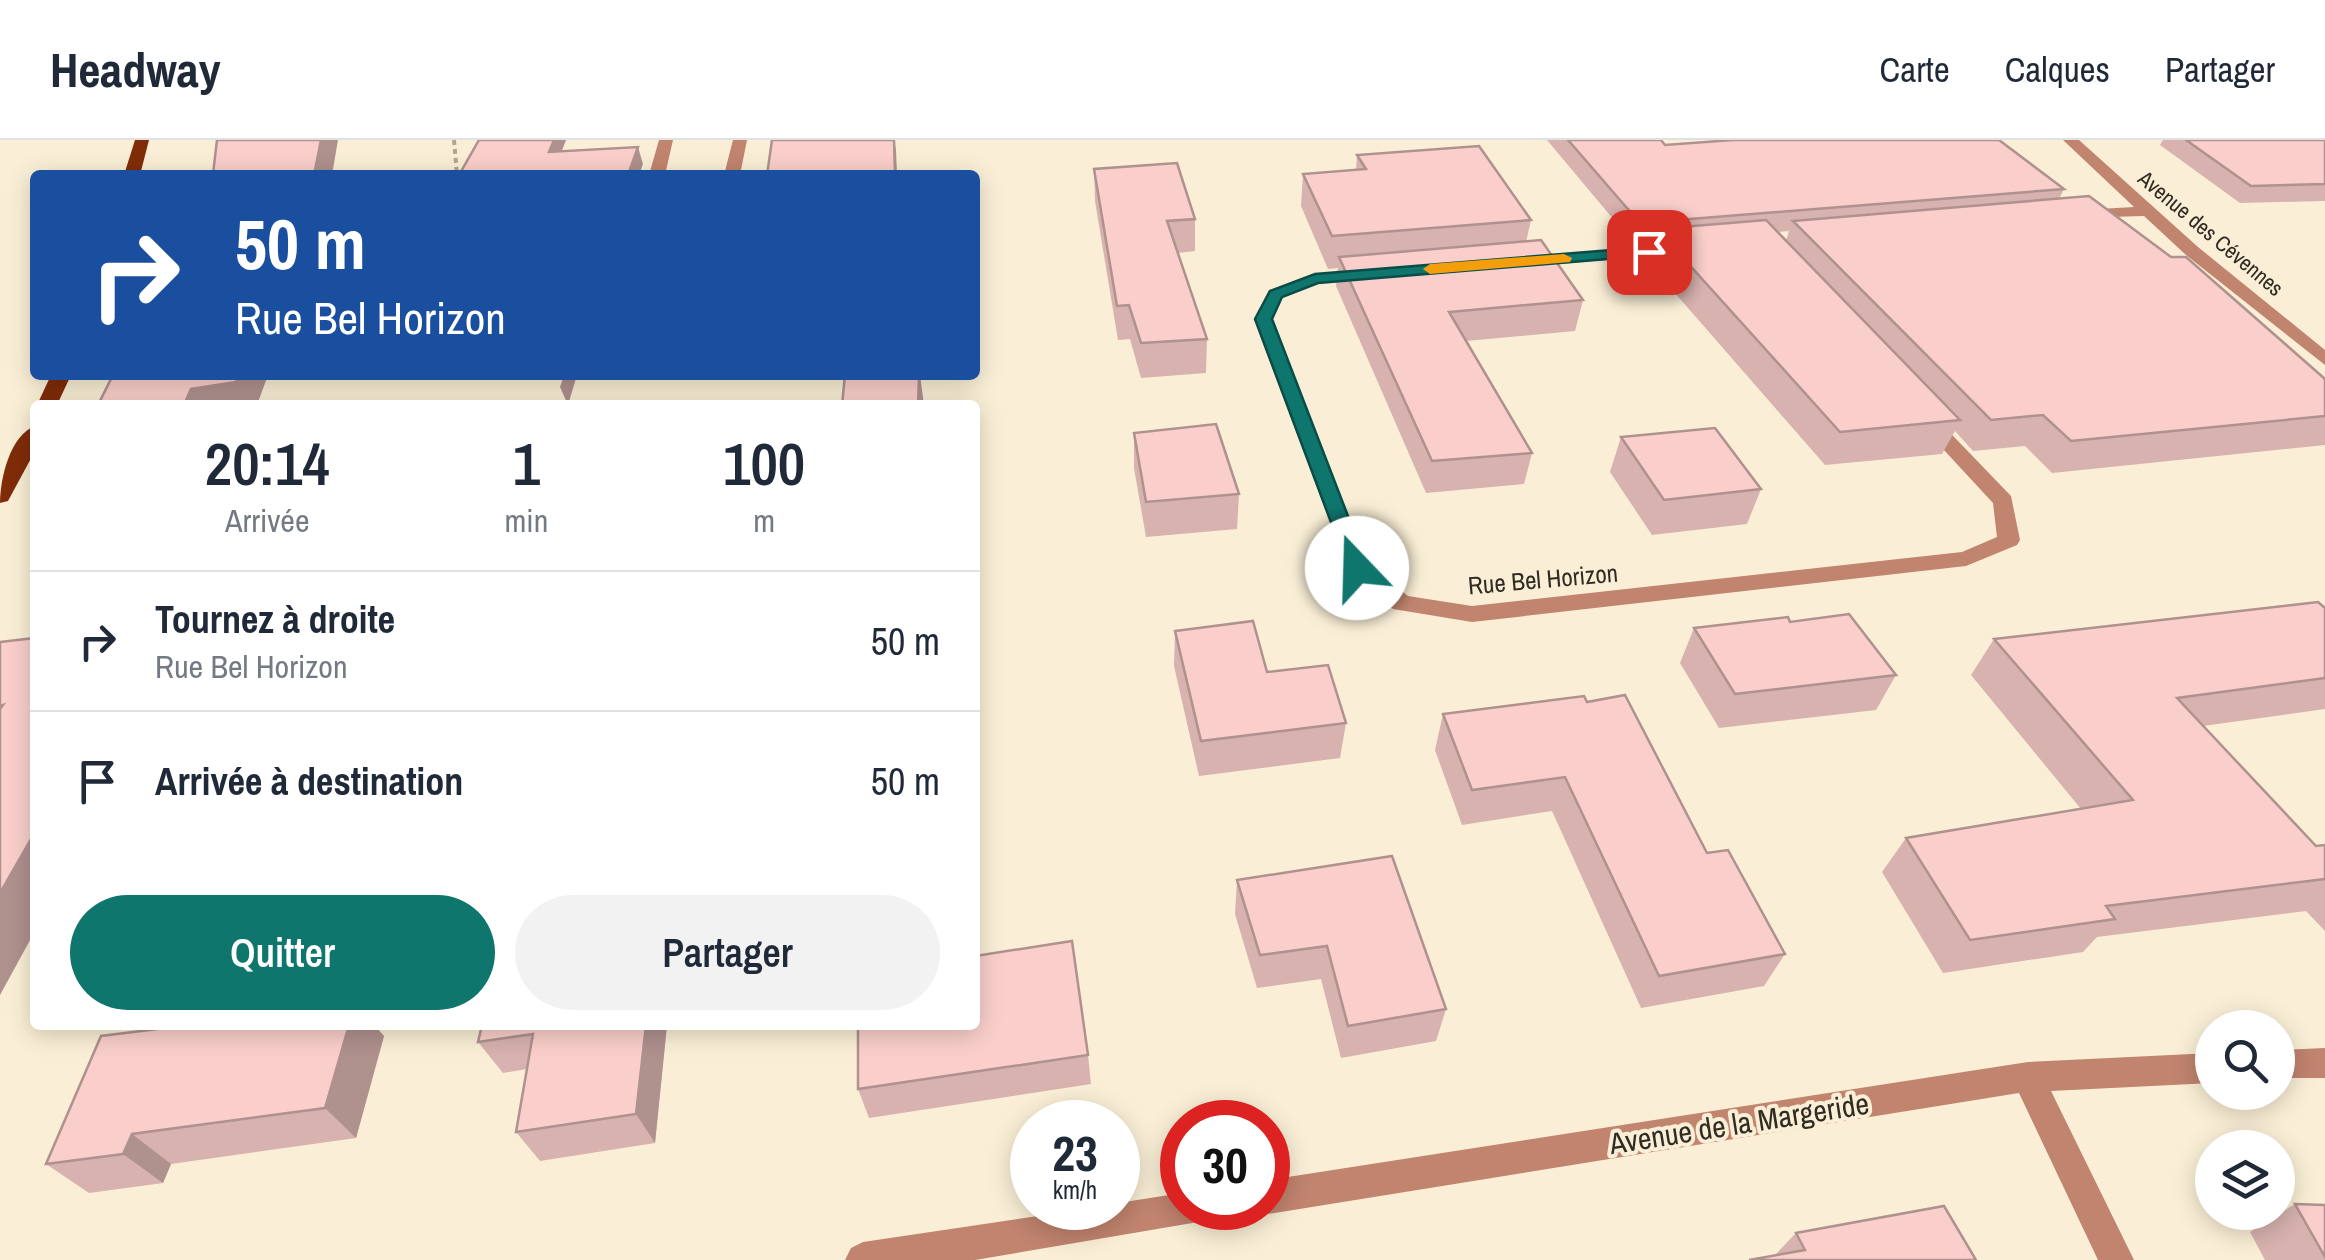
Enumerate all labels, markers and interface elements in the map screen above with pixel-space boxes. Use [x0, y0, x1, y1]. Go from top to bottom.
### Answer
text: Headway [50, 37, 221, 102]
text: Carte [1879, 46, 1950, 93]
text: Calques [2005, 46, 2110, 93]
text: Partager [2165, 46, 2275, 93]
street label: Avenue des Cévennes [2131, 163, 2290, 303]
text: 50 m [235, 197, 366, 291]
icon: right [70, 210, 200, 340]
pin [1607, 210, 1692, 295]
icon: arrive [1622, 225, 1677, 280]
text: Rue Bel Horizon [235, 287, 506, 348]
text: 20:14 [205, 423, 330, 504]
text: 1 [513, 423, 540, 504]
text: 100 [723, 423, 805, 504]
text: Arrivée [225, 499, 310, 542]
text: min [505, 499, 548, 542]
text: m [753, 499, 775, 542]
position arrow [1305, 516, 1409, 620]
street label: Rue Bel Horizon [1467, 556, 1619, 602]
text: Tournez à droite [155, 594, 395, 645]
icon: right [70, 614, 125, 669]
text: 50 m [871, 616, 940, 667]
text: Rue Bel Horizon [155, 645, 348, 688]
icon: arrive [70, 754, 125, 809]
text: Arrivée à destination [155, 756, 463, 807]
text: 50 m [871, 756, 940, 807]
button: Quitter [70, 895, 495, 1010]
button: Partager [515, 895, 940, 1010]
map controls [2195, 1010, 2295, 1230]
button: search [2195, 1010, 2295, 1110]
street label: Avenue de la Margeride [1605, 1083, 1872, 1163]
speed limit sign: 30 [1160, 1100, 1290, 1230]
text: 23 [1052, 1119, 1098, 1187]
button: layers [2195, 1130, 2295, 1230]
text: km/h [1053, 1173, 1097, 1207]

